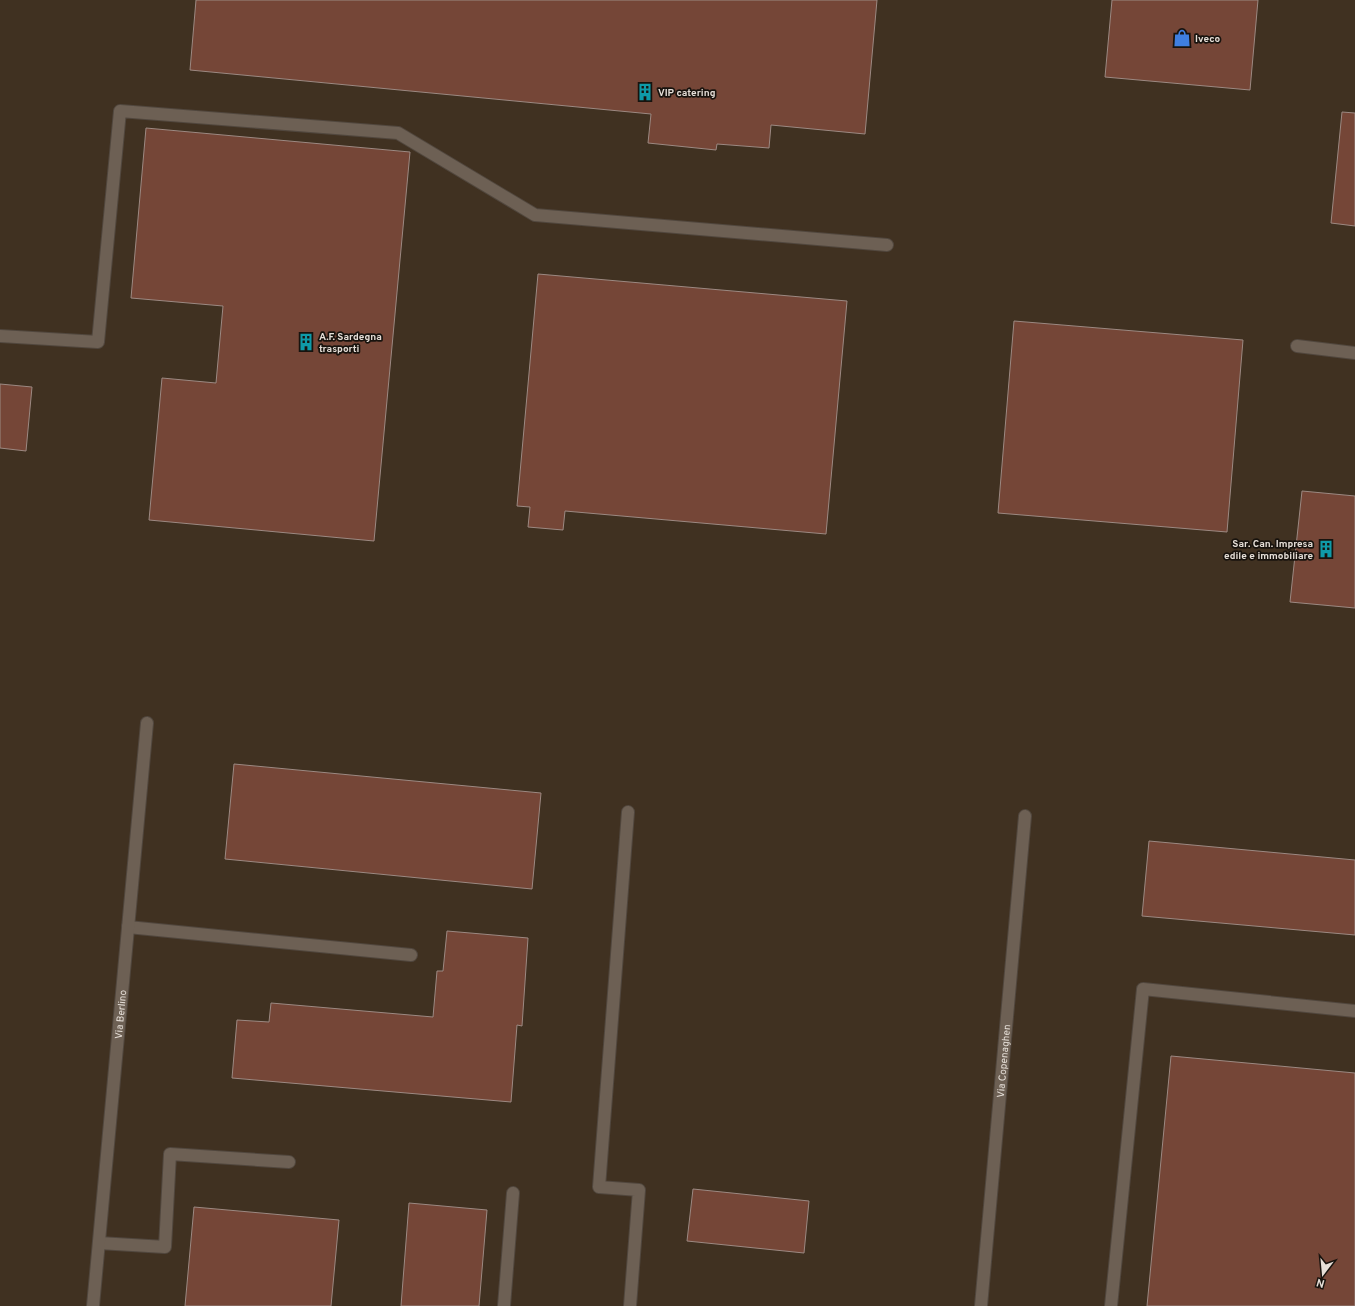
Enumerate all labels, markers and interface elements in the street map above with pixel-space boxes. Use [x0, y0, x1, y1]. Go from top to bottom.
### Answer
shop icon: Iveco [1172, 28, 1192, 48]
place label: Iveco [1195, 33, 1221, 46]
building icon: VIP catering [635, 82, 655, 102]
place label: VIP catering [658, 87, 715, 100]
place label: A.F. Sardegna trasporti [319, 331, 382, 356]
building icon: A.F. Sardegna trasporti [296, 332, 316, 352]
place label: Sar. Can. Impresa edile e immobiliare [1224, 538, 1313, 563]
building icon: Sar. Can. Impresa edile e immobiliare [1316, 539, 1336, 559]
street label: Via Berlino [113, 989, 130, 1039]
street label: Via Copenaghen [995, 1024, 1014, 1098]
north arrow [1303, 1254, 1343, 1294]
text: N [1315, 1275, 1326, 1290]

